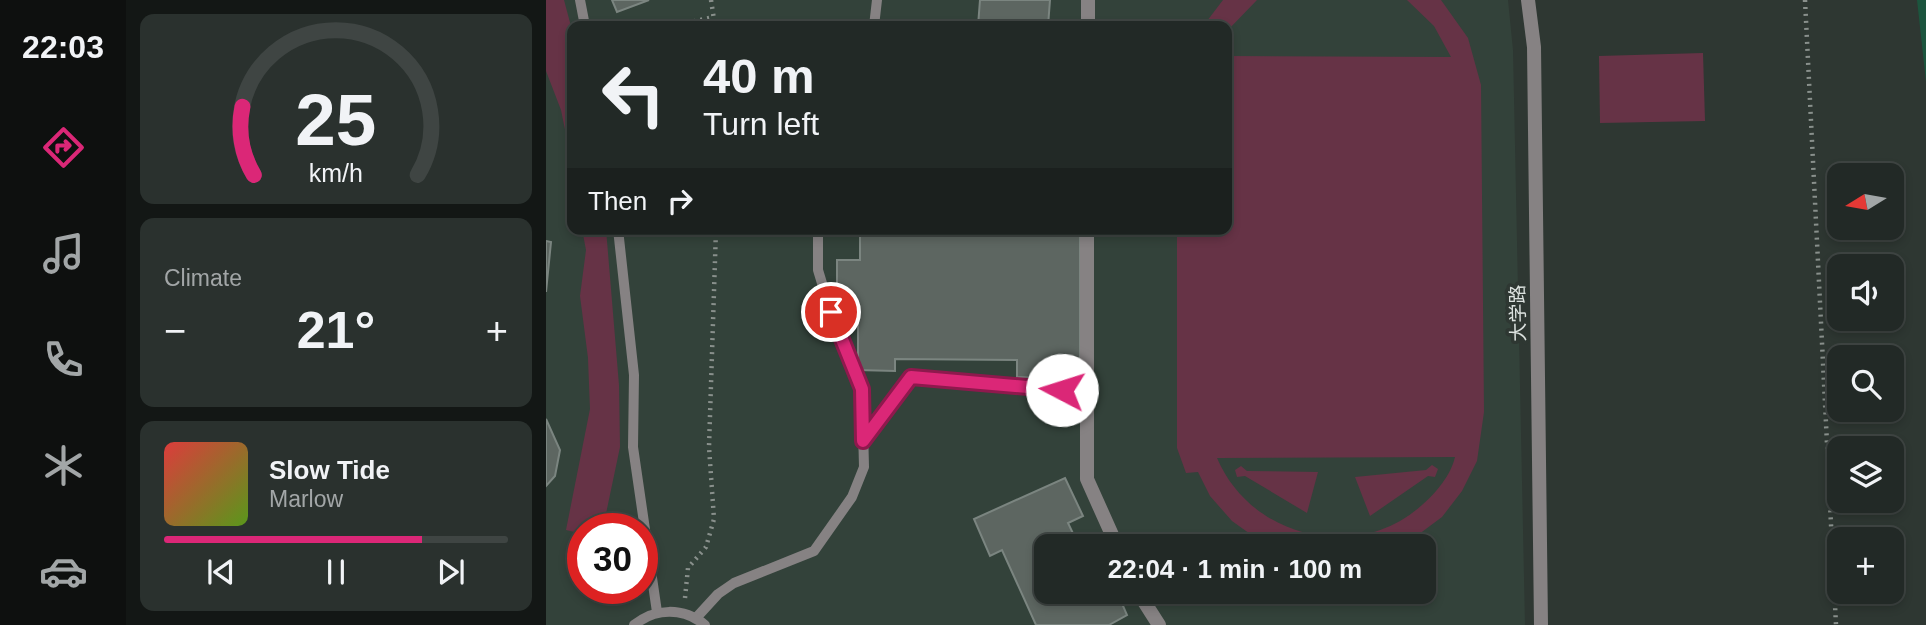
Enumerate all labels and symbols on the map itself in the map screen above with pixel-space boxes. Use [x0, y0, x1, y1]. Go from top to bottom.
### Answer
north arrow [1827, 163, 1904, 240]
pin [801, 282, 861, 342]
street label: 大学路 [1507, 284, 1529, 342]
position arrow [1025, 353, 1099, 427]
speed limit sign: 30 [567, 513, 658, 604]

